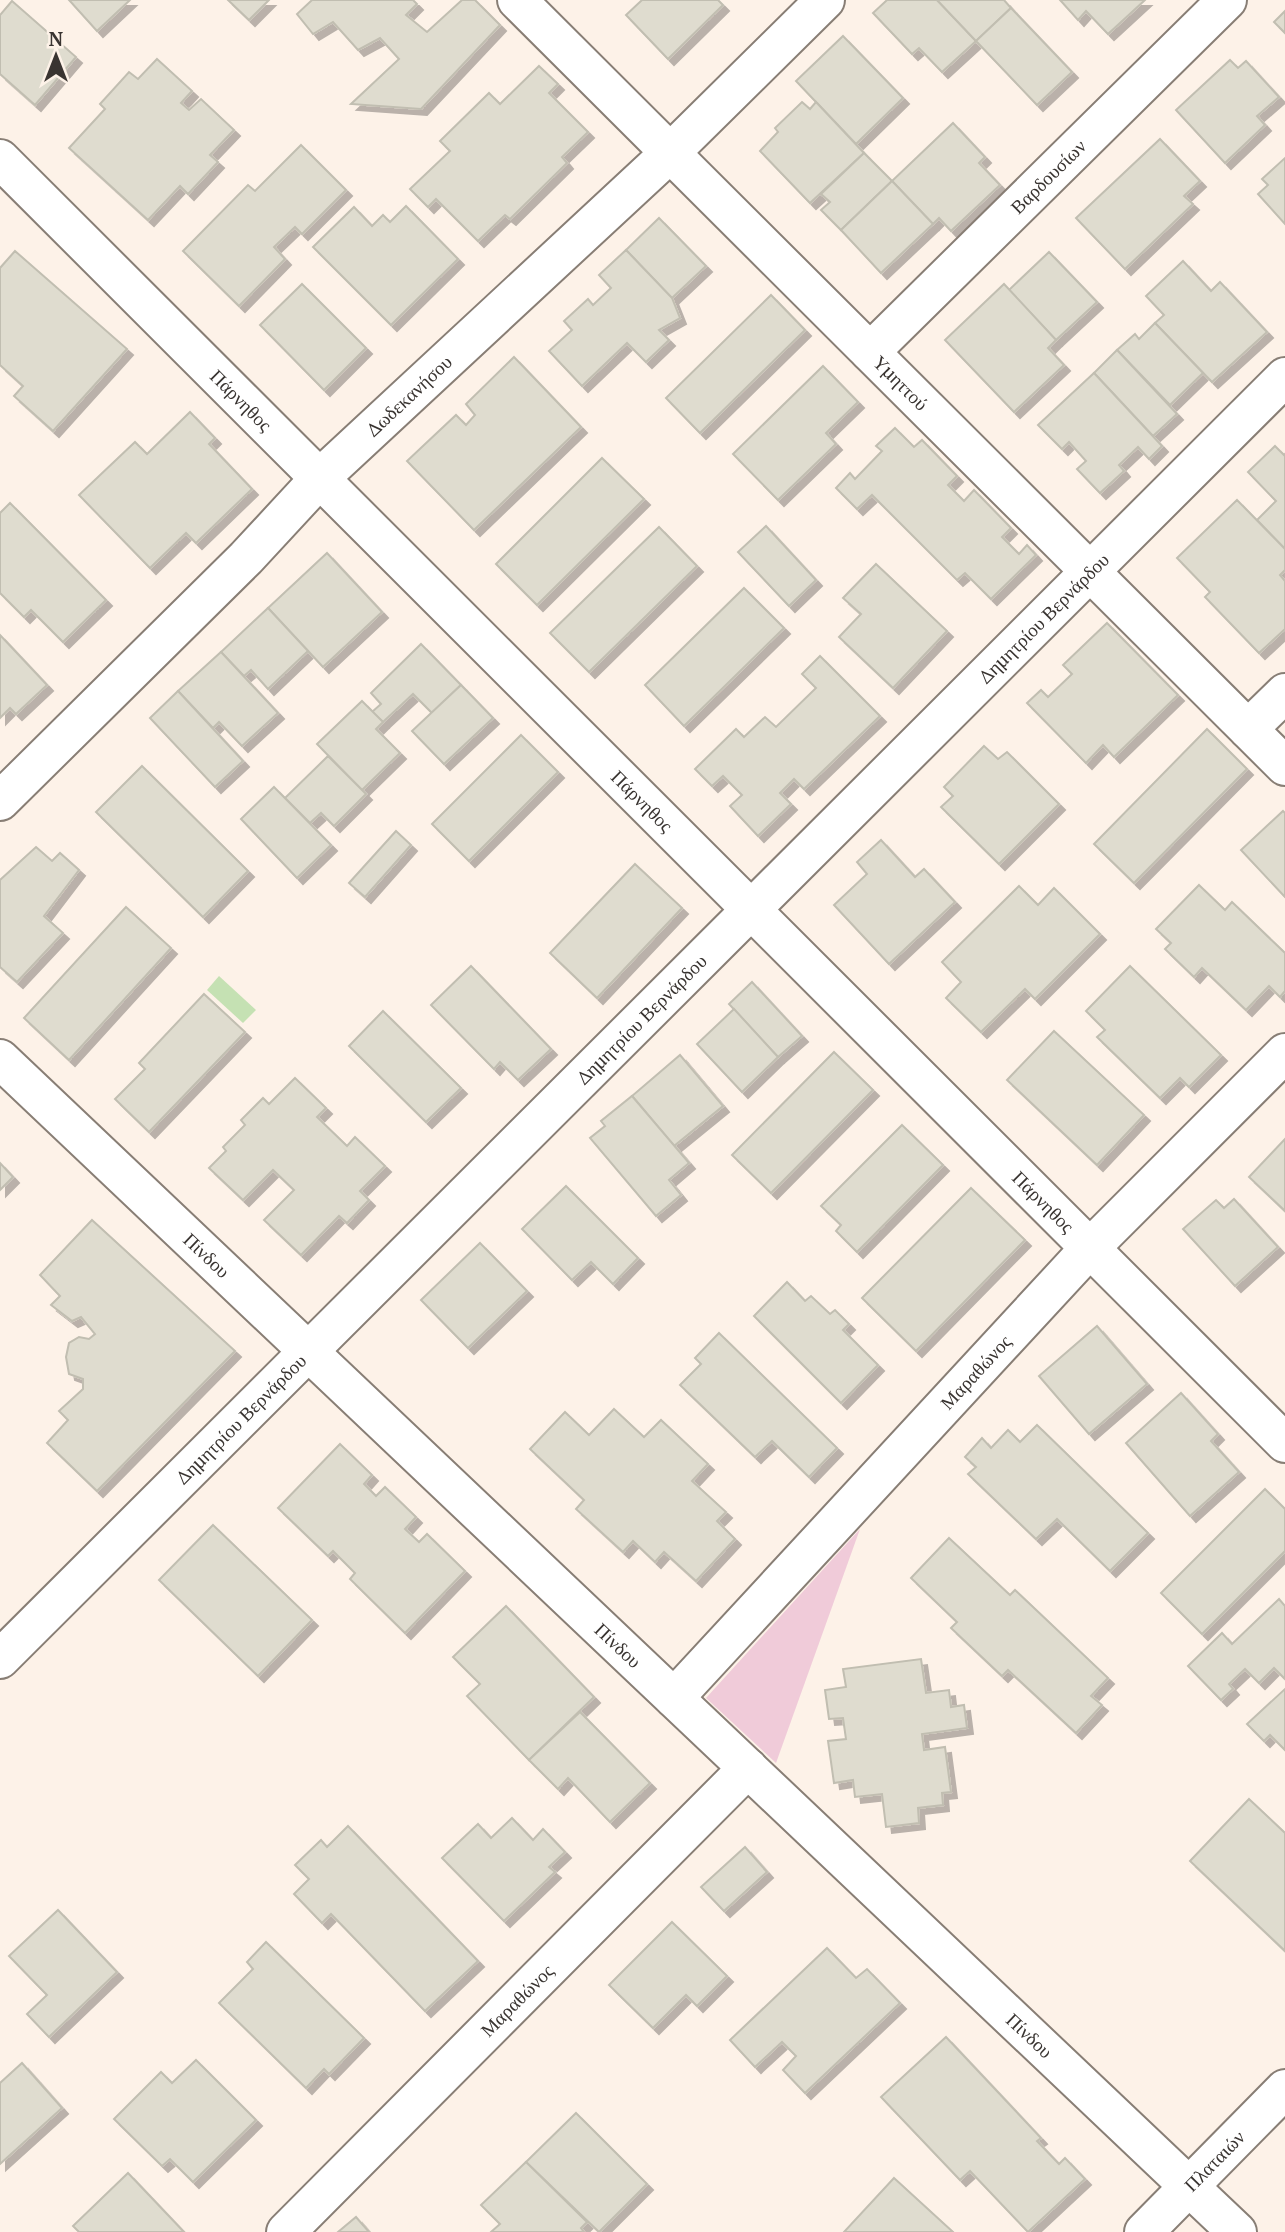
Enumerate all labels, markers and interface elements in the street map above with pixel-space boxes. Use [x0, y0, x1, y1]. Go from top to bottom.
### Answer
north arrow [21, 21, 91, 91]
text: N [49, 26, 64, 51]
street label: Βαρδουσίων [1005, 133, 1091, 219]
street label: Δωδεκανήσου [360, 349, 457, 441]
street label: Υμηττού [868, 349, 934, 416]
street label: Πάρνηθος [205, 363, 278, 436]
street label: Δημητρίου Βερνάρδου [972, 547, 1114, 688]
street label: Πάρνηθος [606, 764, 679, 837]
street label: Δημητρίου Βερνάρδου [570, 948, 712, 1089]
street label: Πάρνηθος [1007, 1165, 1080, 1238]
street label: Πίνδου [178, 1227, 236, 1283]
street label: Μαραθώνος [934, 1328, 1016, 1414]
street label: Δημητρίου Βερνάρδου [170, 1348, 311, 1489]
street label: Πίνδου [590, 1617, 647, 1673]
street label: Μαραθώνος [474, 1958, 559, 2042]
street label: Πίνδου [1001, 2007, 1059, 2063]
street label: Πλαταιών [1178, 2124, 1250, 2197]

